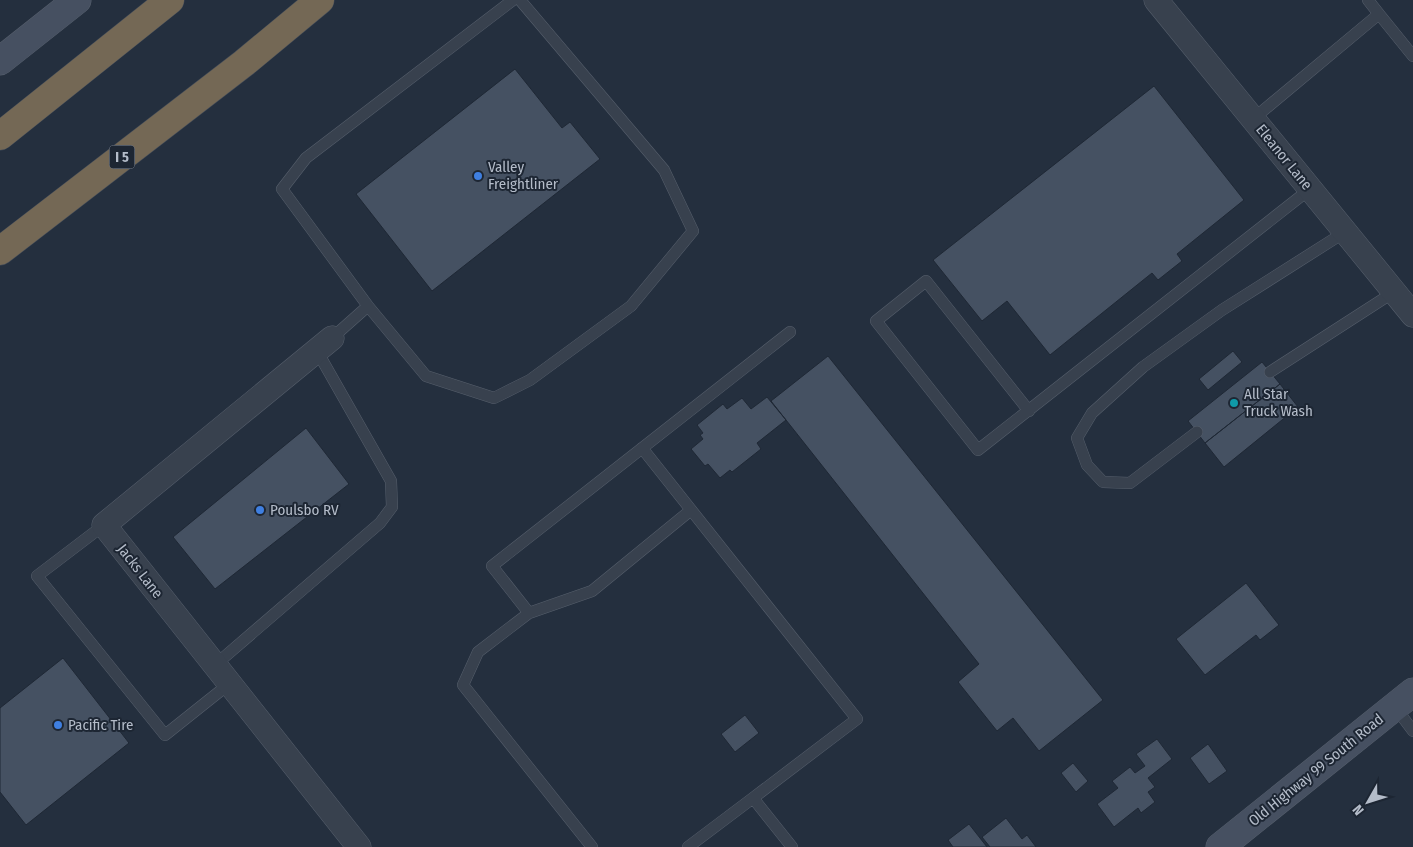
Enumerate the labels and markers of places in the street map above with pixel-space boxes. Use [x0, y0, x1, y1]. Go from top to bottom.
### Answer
place label: Valley Freightliner [488, 158, 559, 193]
marker: Valley Freightliner [472, 170, 484, 182]
place label: All Star Truck Wash [1244, 385, 1313, 420]
marker: All Star Truck Wash [1228, 397, 1240, 409]
place label: Poulsbo RV [270, 501, 339, 519]
marker: Poulsbo RV [254, 504, 266, 516]
place label: Pacific Tire [68, 716, 133, 734]
marker: Pacific Tire [52, 719, 64, 731]

